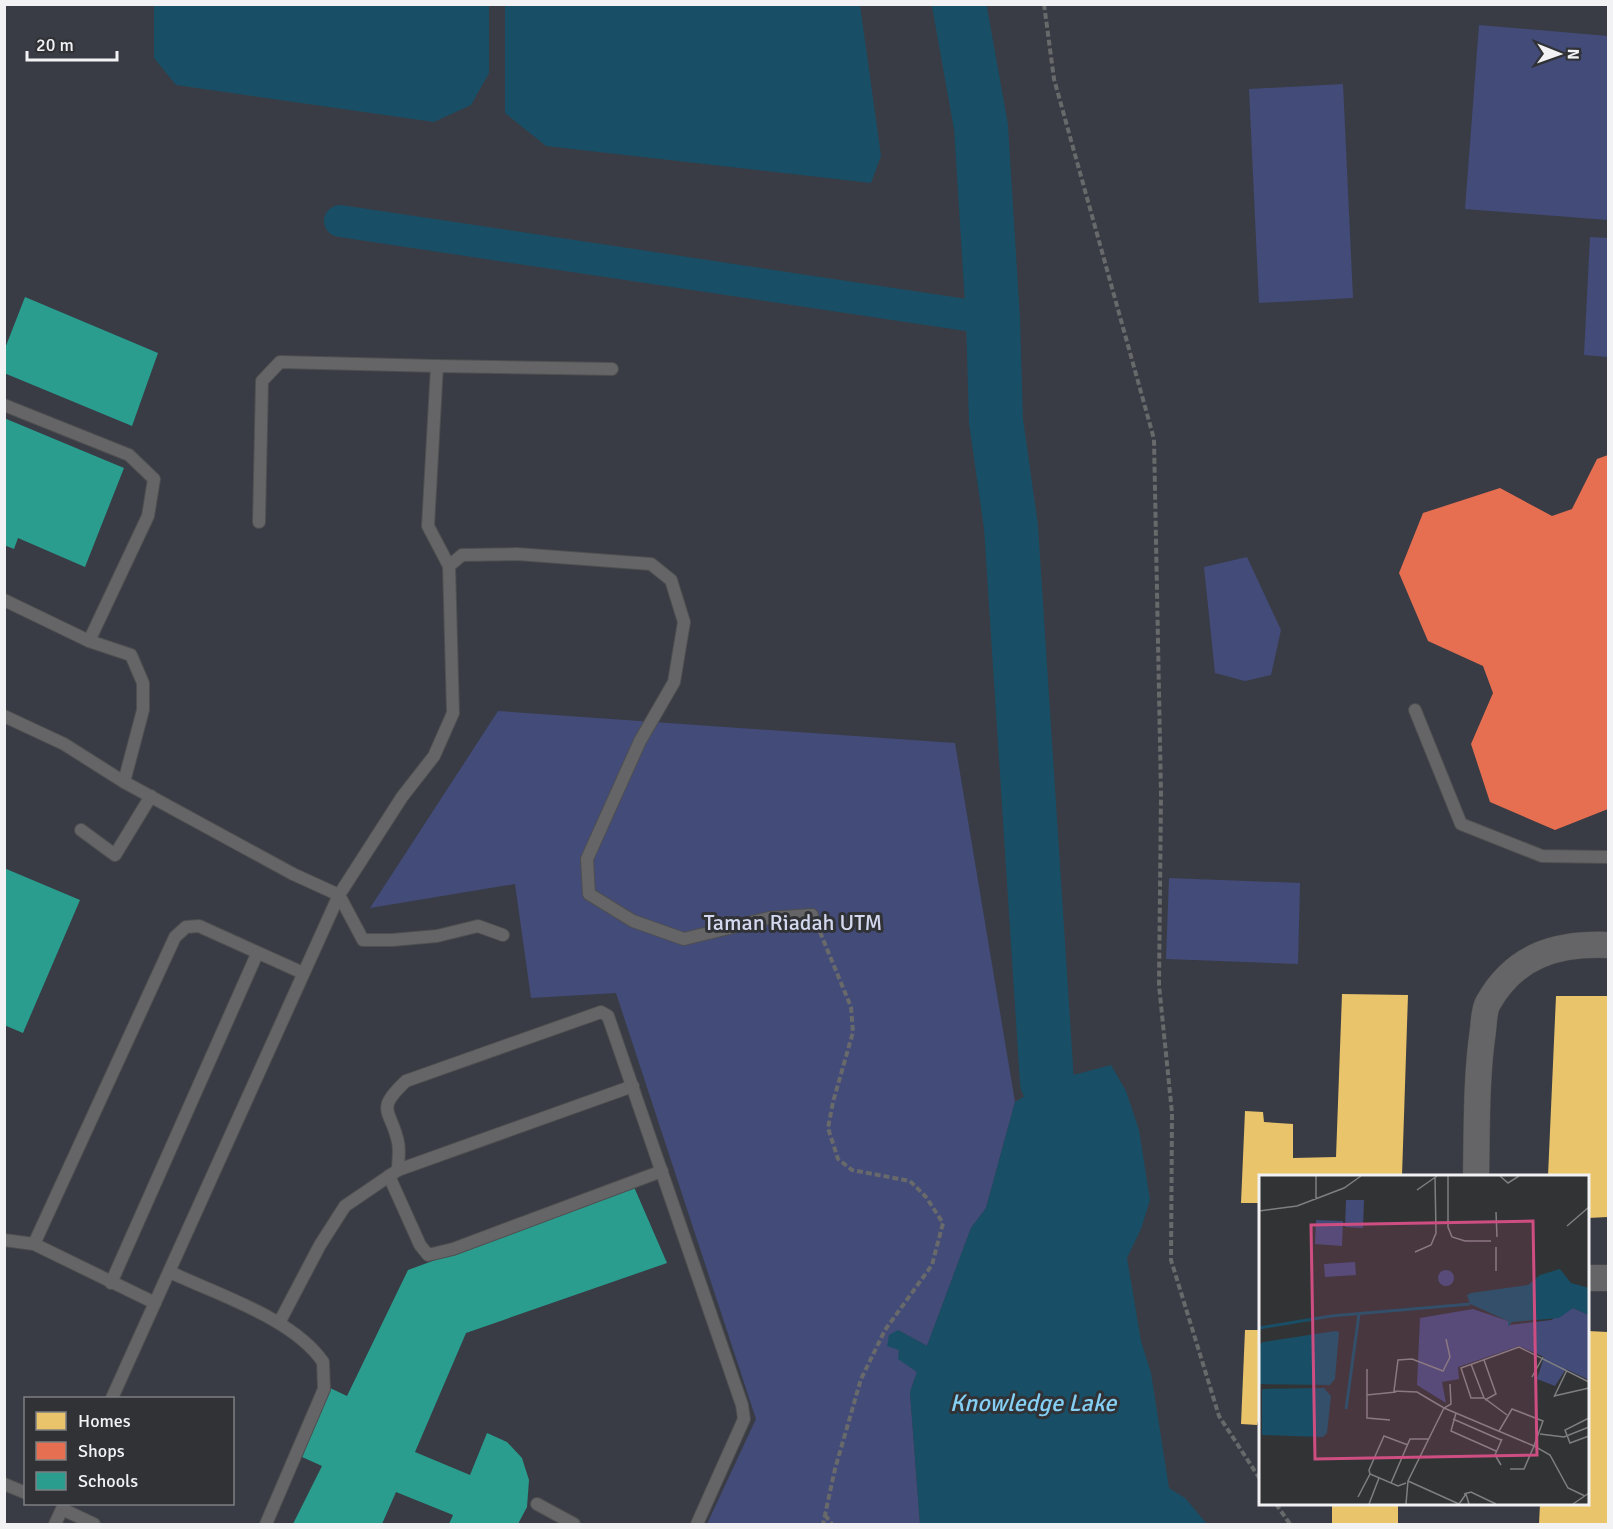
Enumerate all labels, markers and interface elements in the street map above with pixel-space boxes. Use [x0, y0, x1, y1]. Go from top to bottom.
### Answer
scale bar [27, 24, 117, 62]
north arrow [1529, 24, 1589, 84]
text: 20 m [36, 34, 74, 56]
text: N [1563, 49, 1583, 60]
park label: Taman Riadah UTM [704, 909, 882, 936]
inset map [1259, 1175, 1589, 1505]
water label: Knowledge Lake [950, 1388, 1117, 1418]
legend [24, 1397, 234, 1505]
text: Homes [78, 1410, 131, 1432]
text: Shops [78, 1440, 125, 1462]
text: Schools [78, 1470, 138, 1492]

